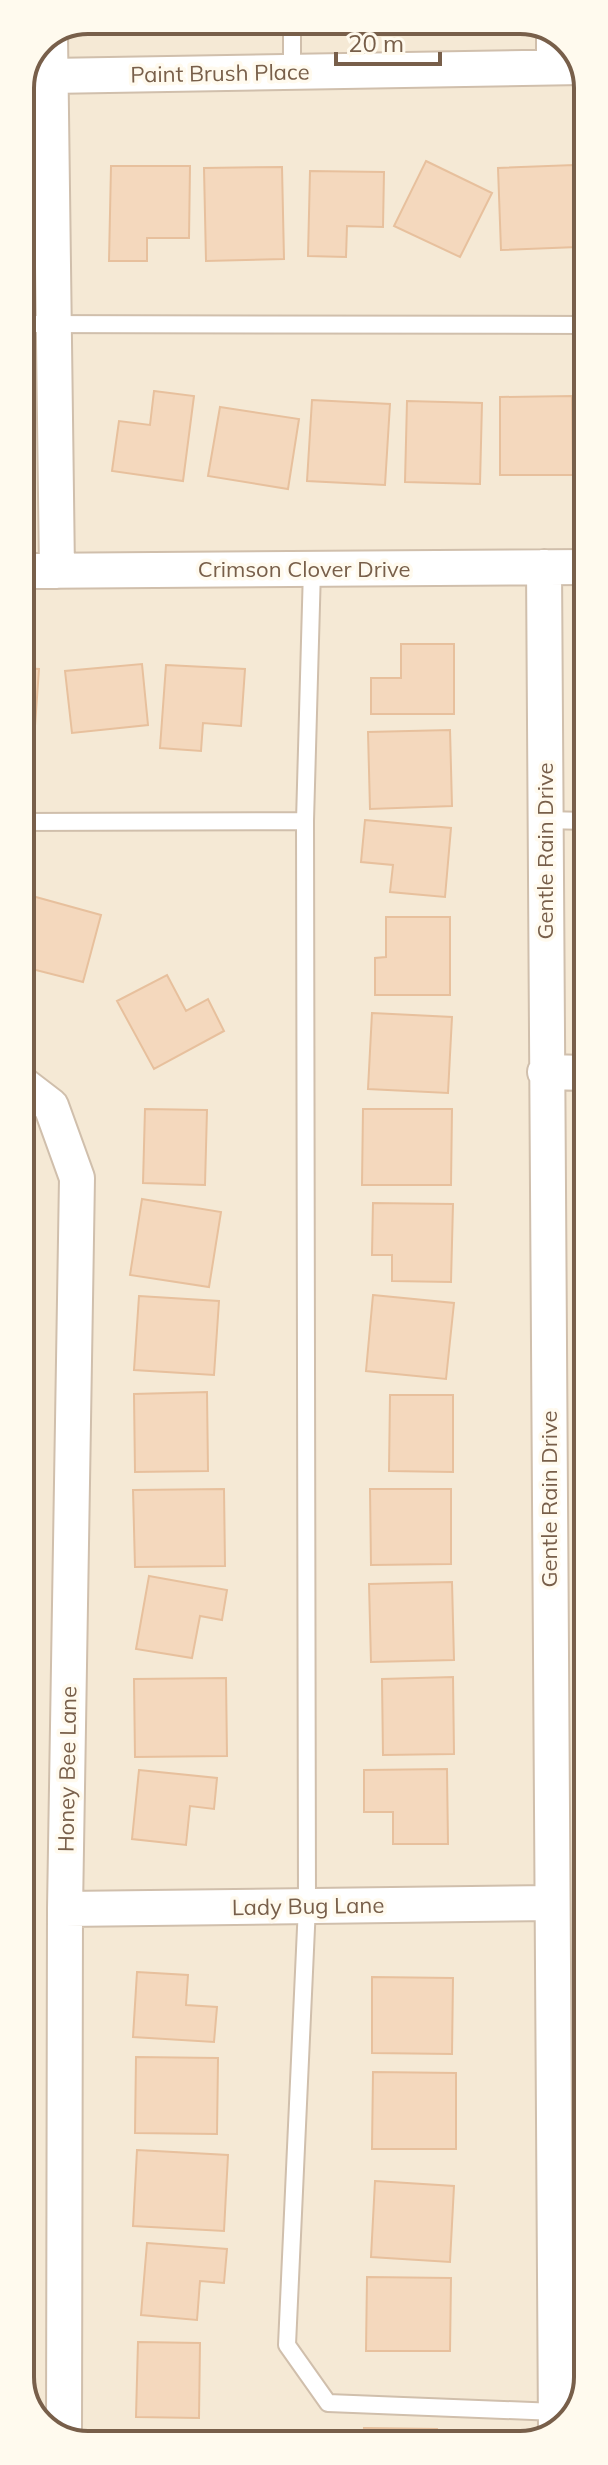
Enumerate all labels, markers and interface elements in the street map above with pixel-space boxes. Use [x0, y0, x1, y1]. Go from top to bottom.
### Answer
scale bar [336, 16, 440, 66]
text: 20 m [348, 28, 404, 58]
street label: Paint Brush Place [130, 57, 310, 89]
street label: Crimson Clover Drive [198, 555, 410, 583]
street label: Gentle Rain Drive [531, 763, 559, 940]
street label: Gentle Rain Drive [535, 1411, 563, 1588]
street label: Honey Bee Lane [52, 1686, 82, 1852]
street label: Lady Bug Lane [232, 1891, 384, 1921]

